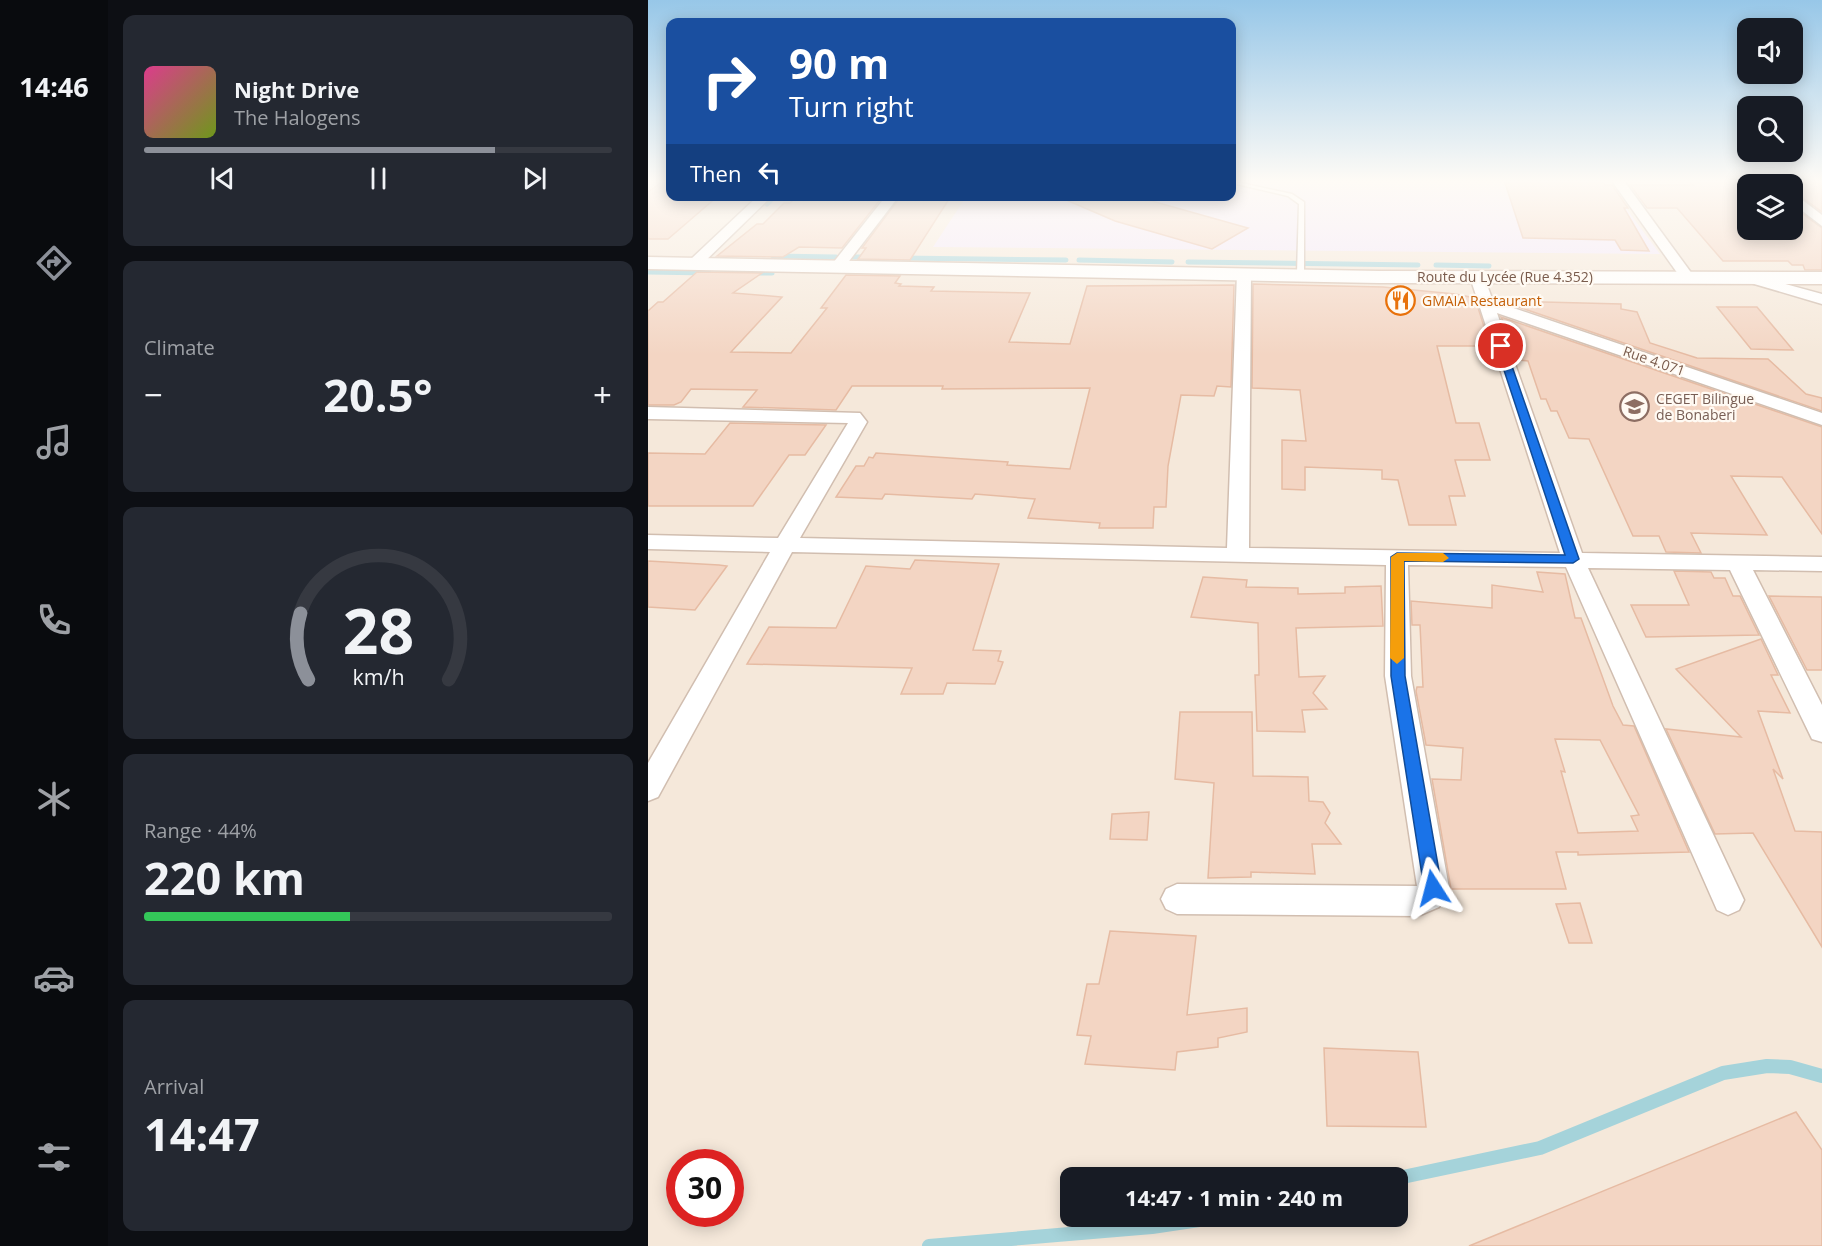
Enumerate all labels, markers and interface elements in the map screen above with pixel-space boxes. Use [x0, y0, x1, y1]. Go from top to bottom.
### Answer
map controls [1737, 18, 1803, 240]
button: sound [1737, 18, 1803, 84]
text: 90 m [789, 34, 889, 91]
icon: right [690, 42, 768, 120]
text: 14:46 [19, 68, 89, 105]
text: Night Drive [234, 74, 359, 104]
text: Turn right [789, 88, 914, 125]
button: search [1737, 96, 1803, 162]
text: The Halogens [234, 104, 361, 131]
icon: left [753, 156, 786, 189]
text: Then [690, 158, 741, 188]
icon: previous [206, 162, 239, 195]
icon: pause [362, 162, 395, 195]
icon: next [518, 162, 551, 195]
button: layers [1737, 174, 1803, 240]
icon: directions [33, 242, 75, 284]
street label: Route du Lycée (Rue 4.352) [1417, 267, 1593, 286]
restaurant icon: GMAIA Restaurant [1385, 285, 1417, 317]
place label: GMAIA Restaurant [1422, 291, 1542, 310]
pin [1475, 320, 1526, 371]
icon: arrive [1484, 329, 1517, 362]
text: Climate [144, 334, 215, 361]
street label: Rue 4.071 [1621, 341, 1688, 380]
text: 20.5° [323, 364, 433, 425]
text: − [144, 372, 163, 417]
text: + [593, 372, 612, 417]
place label: CEGET Bilingue de Bonaberi [1656, 389, 1754, 424]
school or university icon: CEGET Bilingue de Bonaberi [1619, 391, 1651, 423]
icon: music [33, 421, 75, 463]
text: 28 [342, 587, 414, 672]
icon: phone [33, 599, 75, 641]
text: km/h [352, 662, 404, 691]
icon: climate [33, 778, 75, 820]
text: Range · 44% [144, 817, 257, 844]
text: 220 km [144, 847, 305, 908]
position arrow [1401, 856, 1465, 920]
icon: car [33, 957, 75, 999]
text: Arrival [144, 1073, 204, 1100]
text: 14:47 [144, 1103, 260, 1164]
icon: filters [33, 1136, 75, 1178]
speed limit sign: 30 [666, 1149, 744, 1227]
text: 14:47 · 1 min · 240 m [1125, 1182, 1343, 1212]

